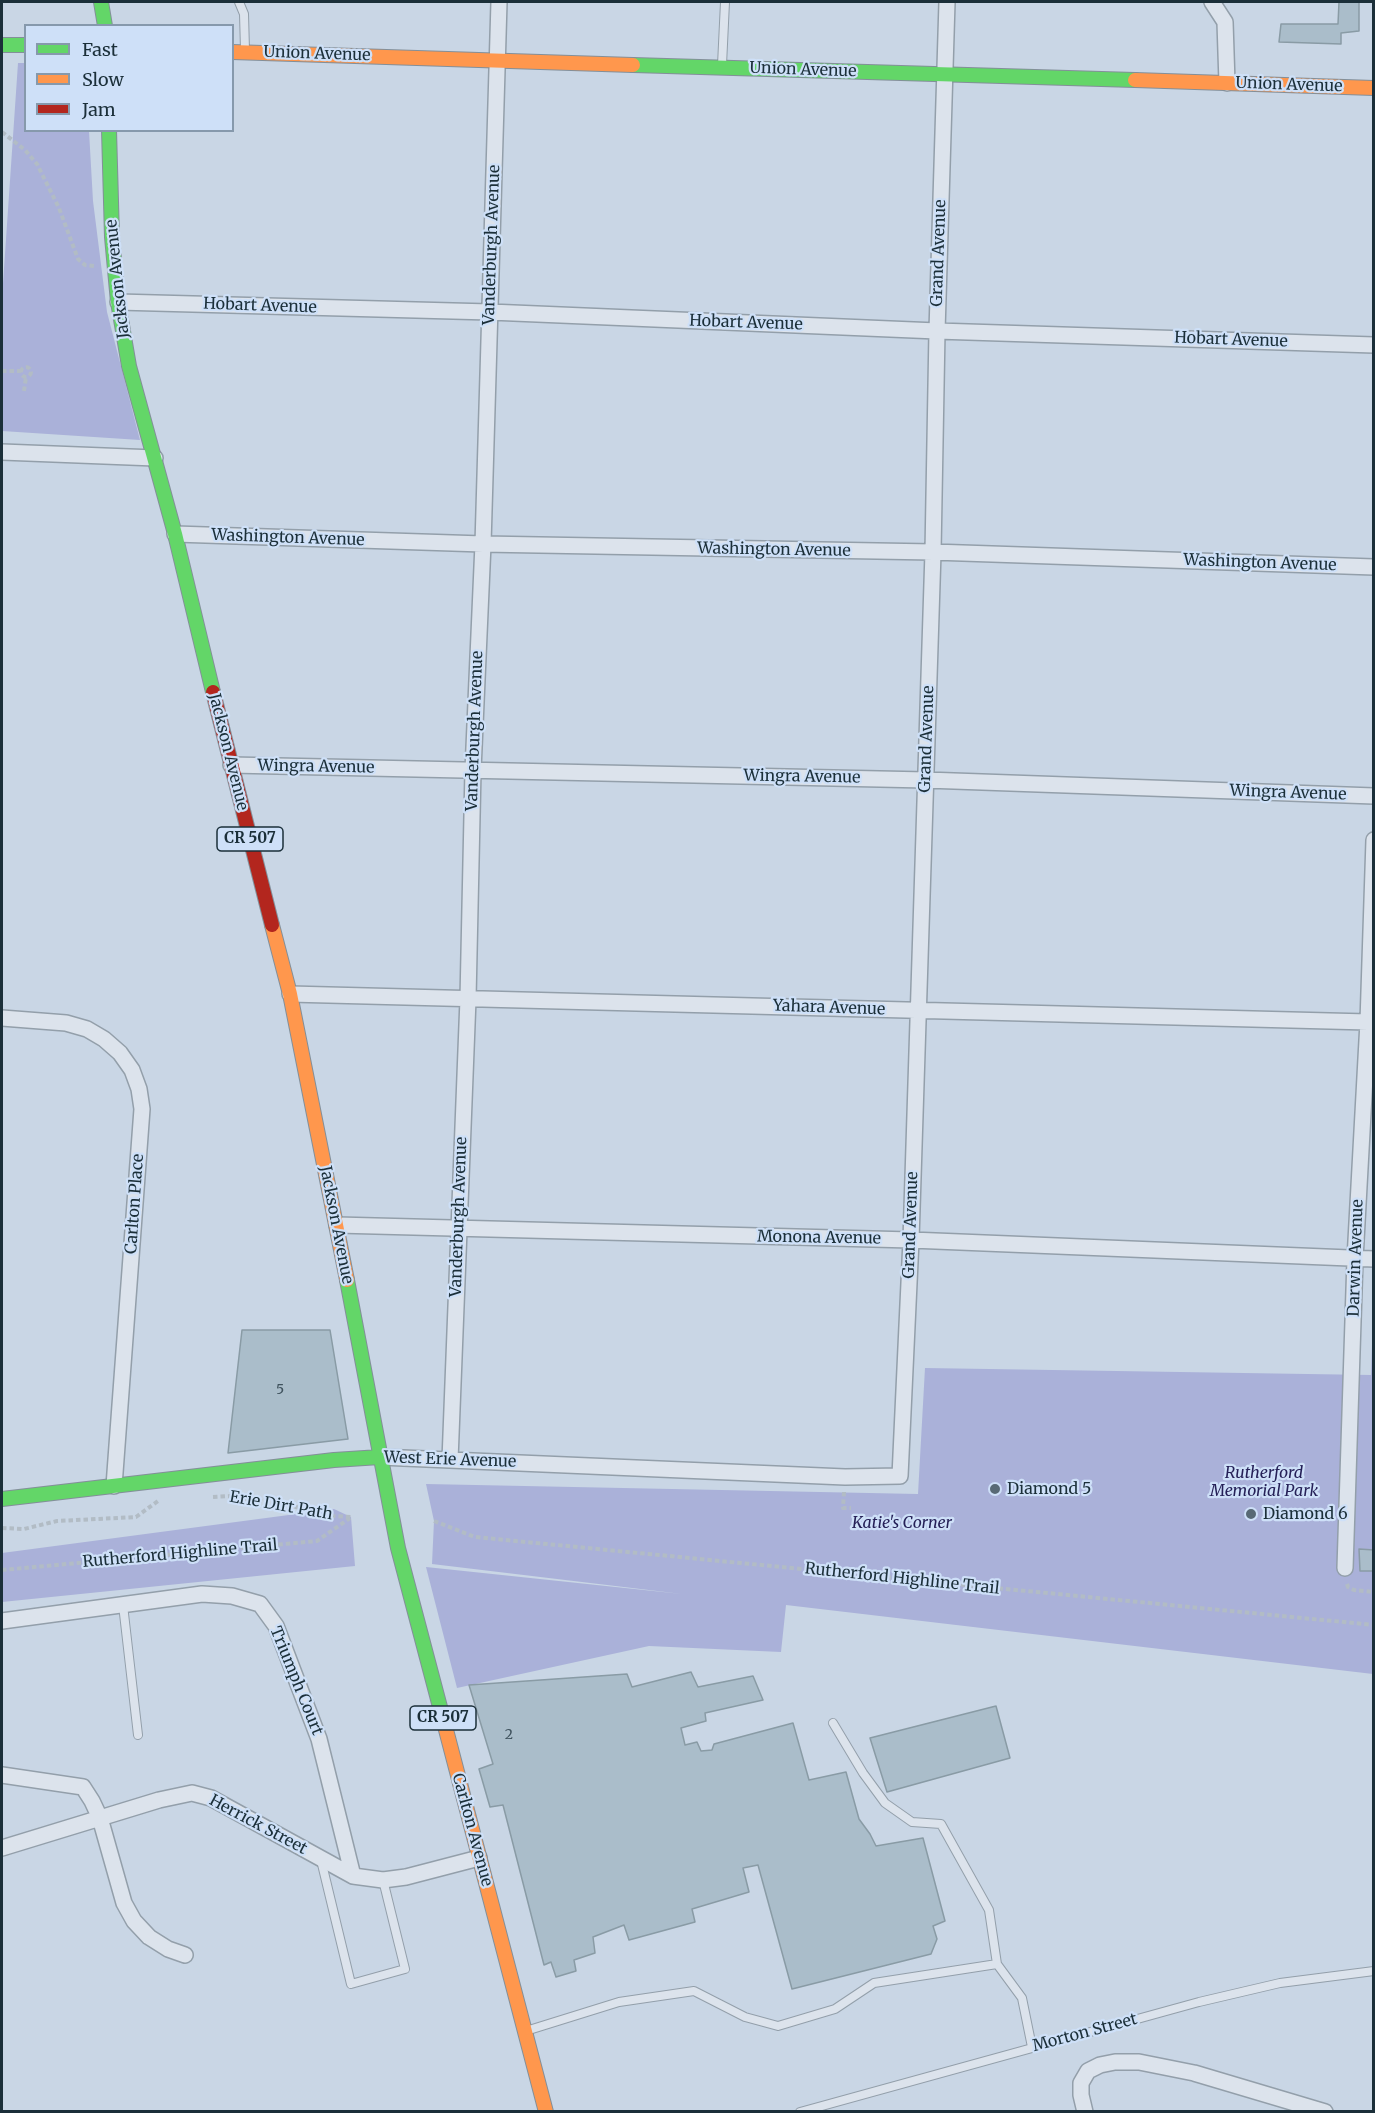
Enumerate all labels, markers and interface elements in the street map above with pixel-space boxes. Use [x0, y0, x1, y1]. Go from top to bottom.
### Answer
legend [24, 24, 234, 132]
text: Fast [82, 38, 118, 61]
street label: Union Avenue [263, 43, 371, 65]
street label: Union Avenue [749, 59, 857, 81]
text: Slow [82, 68, 124, 91]
street label: Union Avenue [1235, 74, 1343, 96]
text: Jam [82, 98, 116, 121]
street label: Vanderburgh Avenue [480, 164, 504, 326]
street label: Grand Avenue [928, 199, 950, 307]
street label: Jackson Avenue [102, 218, 134, 340]
street label: Hobart Avenue [203, 294, 317, 318]
street label: Hobart Avenue [689, 311, 803, 335]
street label: Hobart Avenue [1174, 328, 1288, 352]
street label: Washington Avenue [211, 526, 365, 550]
street label: Washington Avenue [697, 539, 851, 561]
street label: Washington Avenue [1183, 551, 1337, 575]
street label: Vanderburgh Avenue [463, 650, 487, 812]
street label: Grand Avenue [916, 685, 938, 793]
street label: Jackson Avenue [204, 692, 252, 812]
street label: Wingra Avenue [257, 756, 375, 778]
street label: Wingra Avenue [743, 766, 861, 788]
street label: Wingra Avenue [1229, 781, 1347, 805]
road number: CR 507 [217, 827, 283, 851]
street label: Yahara Avenue [772, 996, 886, 1020]
street label: Vanderburgh Avenue [447, 1136, 471, 1298]
street label: Carlton Place [122, 1153, 148, 1255]
street label: Jackson Avenue [315, 1164, 357, 1286]
street label: Grand Avenue [900, 1171, 922, 1279]
street label: Darwin Avenue [1344, 1199, 1368, 1317]
street label: Monona Avenue [757, 1227, 881, 1249]
house number: 5 [276, 1382, 284, 1398]
street label: West Erie Avenue [383, 1448, 517, 1472]
park label: Rutherford Memorial Park [1210, 1463, 1318, 1501]
place label: Diamond 5 [1007, 1479, 1091, 1499]
marker: Diamond 5 [988, 1482, 1002, 1496]
street label: Erie Dirt Path [228, 1487, 334, 1525]
place label: Diamond 6 [1263, 1504, 1348, 1524]
marker: Diamond 6 [1244, 1507, 1258, 1521]
park label: Katie's Corner [852, 1513, 952, 1533]
street label: Rutherford Highline Trail [82, 1536, 278, 1572]
street label: Rutherford Highline Trail [804, 1559, 1000, 1599]
street label: Triumph Court [265, 1624, 327, 1738]
road number: CR 507 [410, 1706, 476, 1730]
house number: 2 [505, 1727, 513, 1743]
street label: Carlton Avenue [448, 1771, 496, 1889]
street label: Herrick Street [206, 1791, 310, 1859]
street label: Morton Street [1031, 2010, 1139, 2056]

